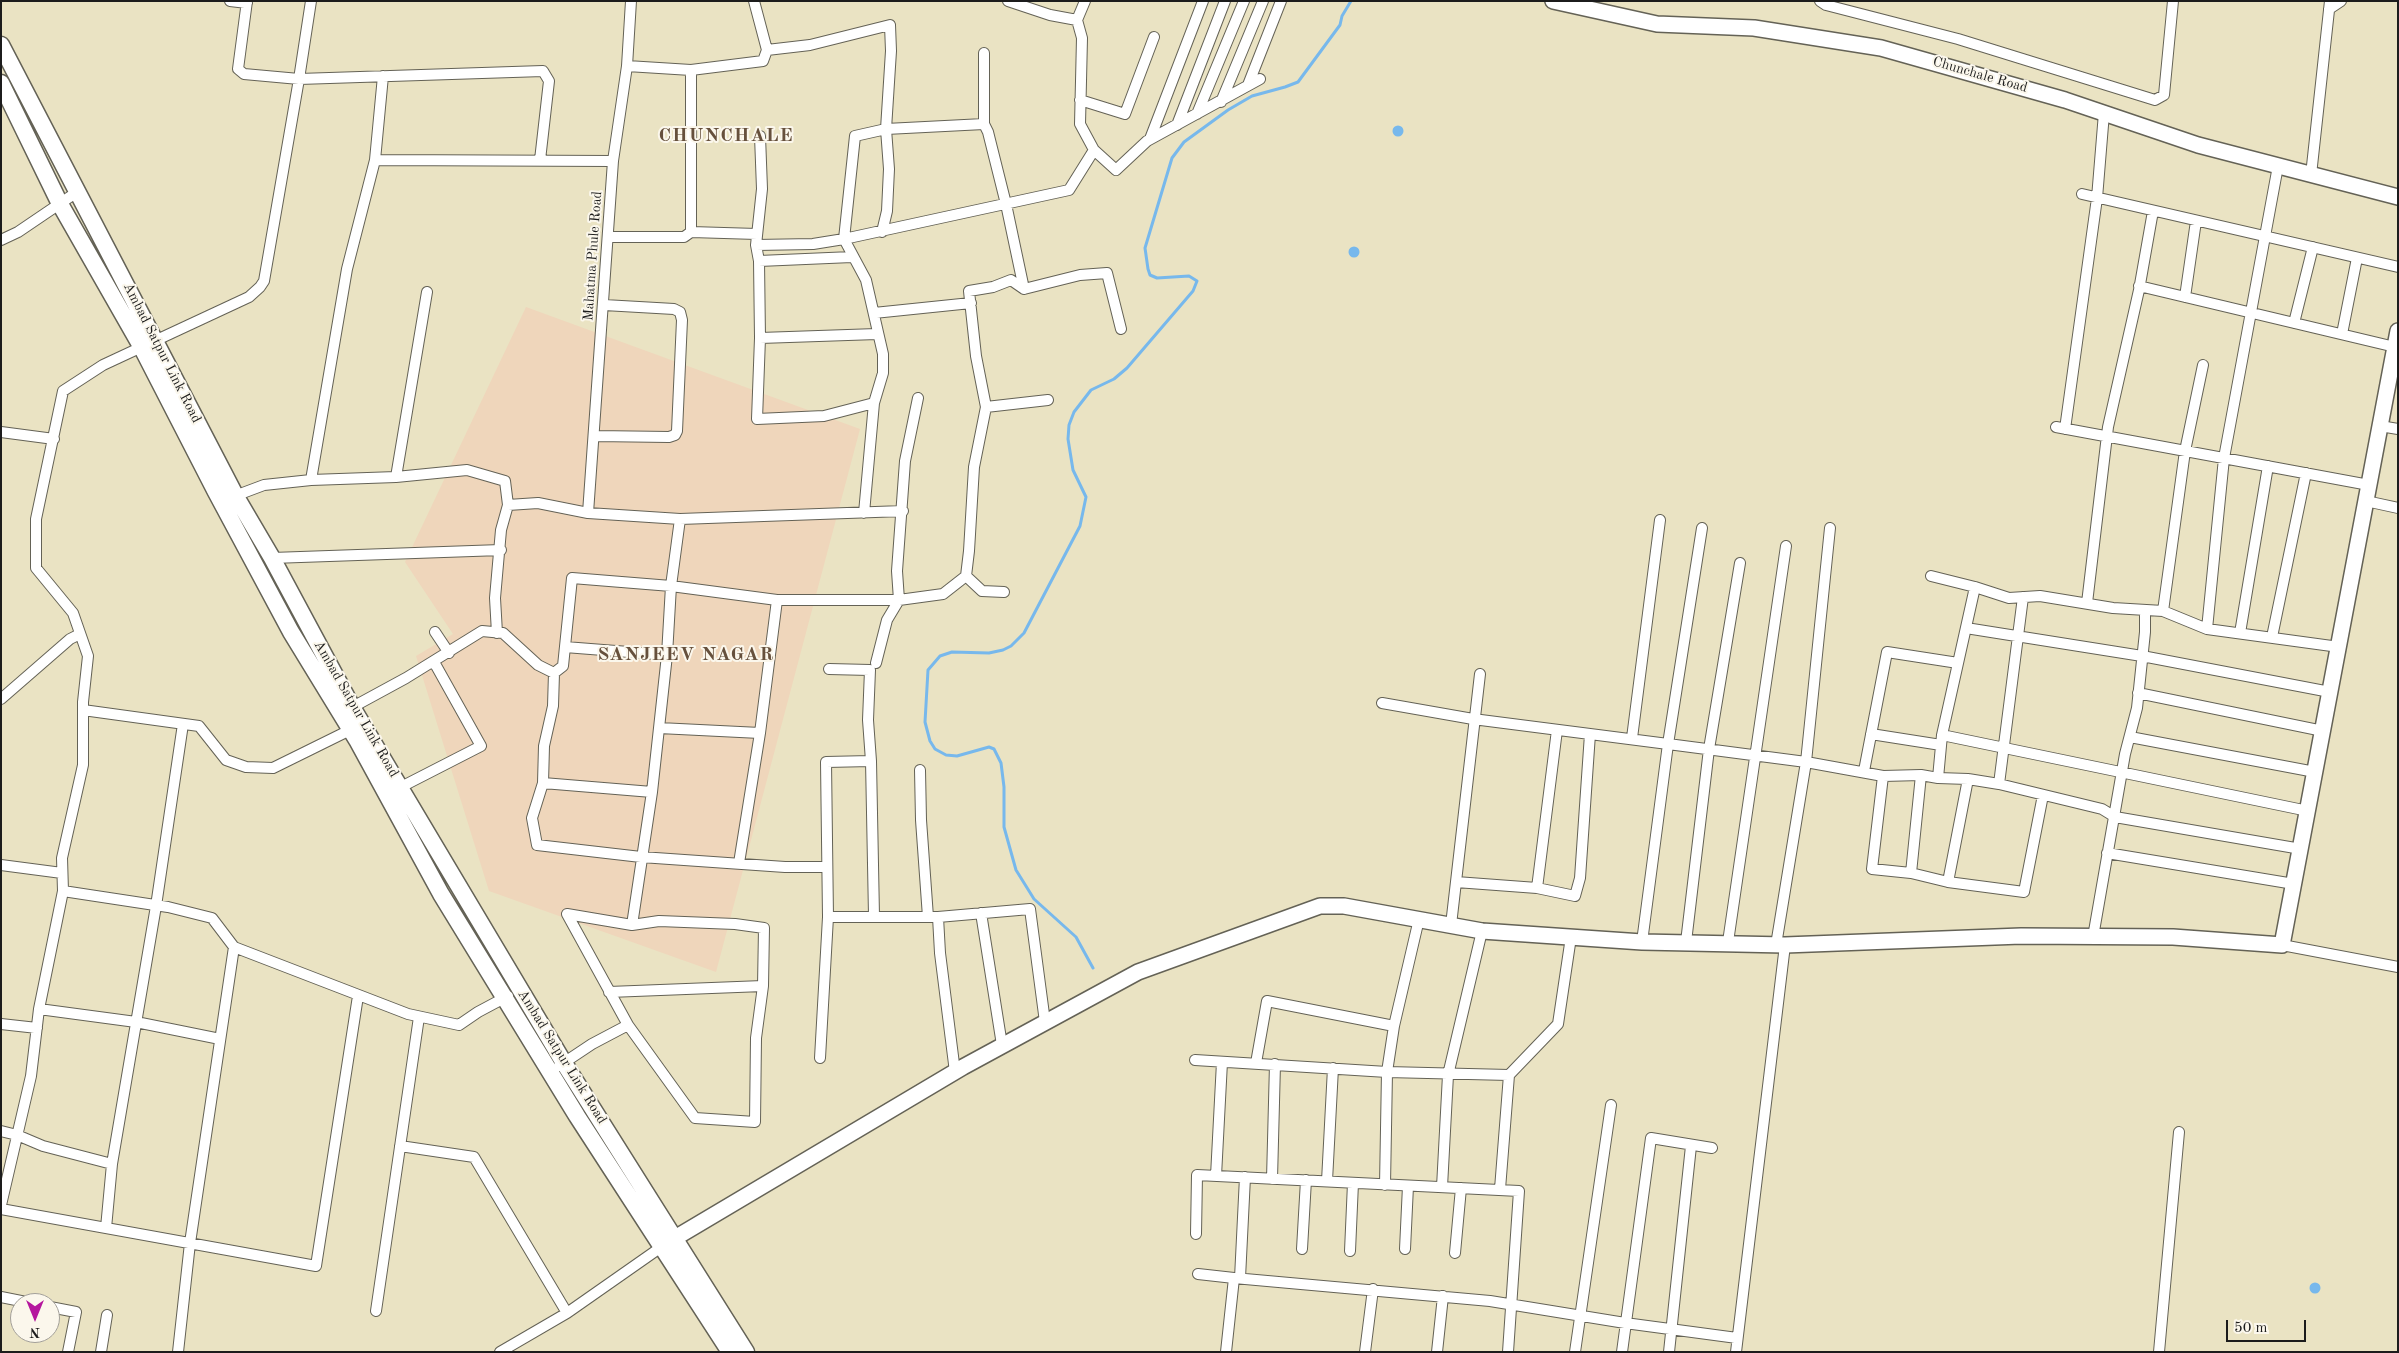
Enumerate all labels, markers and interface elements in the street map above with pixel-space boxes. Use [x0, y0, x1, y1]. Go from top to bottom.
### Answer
street label: Chunchale Road [1931, 53, 2029, 97]
district label: CHUNCHALE [657, 125, 795, 147]
street label: Mahatma Phule Road [580, 191, 606, 321]
street label: Ambad Satpur Link Road [119, 280, 205, 426]
street label: Ambad Satpur Link Road [310, 638, 402, 780]
district label: SANJEEV NAGAR [596, 644, 776, 666]
street label: Ambad Satpur Link Road [514, 987, 610, 1127]
north arrow [10, 1293, 60, 1343]
scale bar [2229, 1310, 2309, 1342]
text: 50 m [2234, 1321, 2268, 1336]
text: N [30, 1325, 40, 1339]

